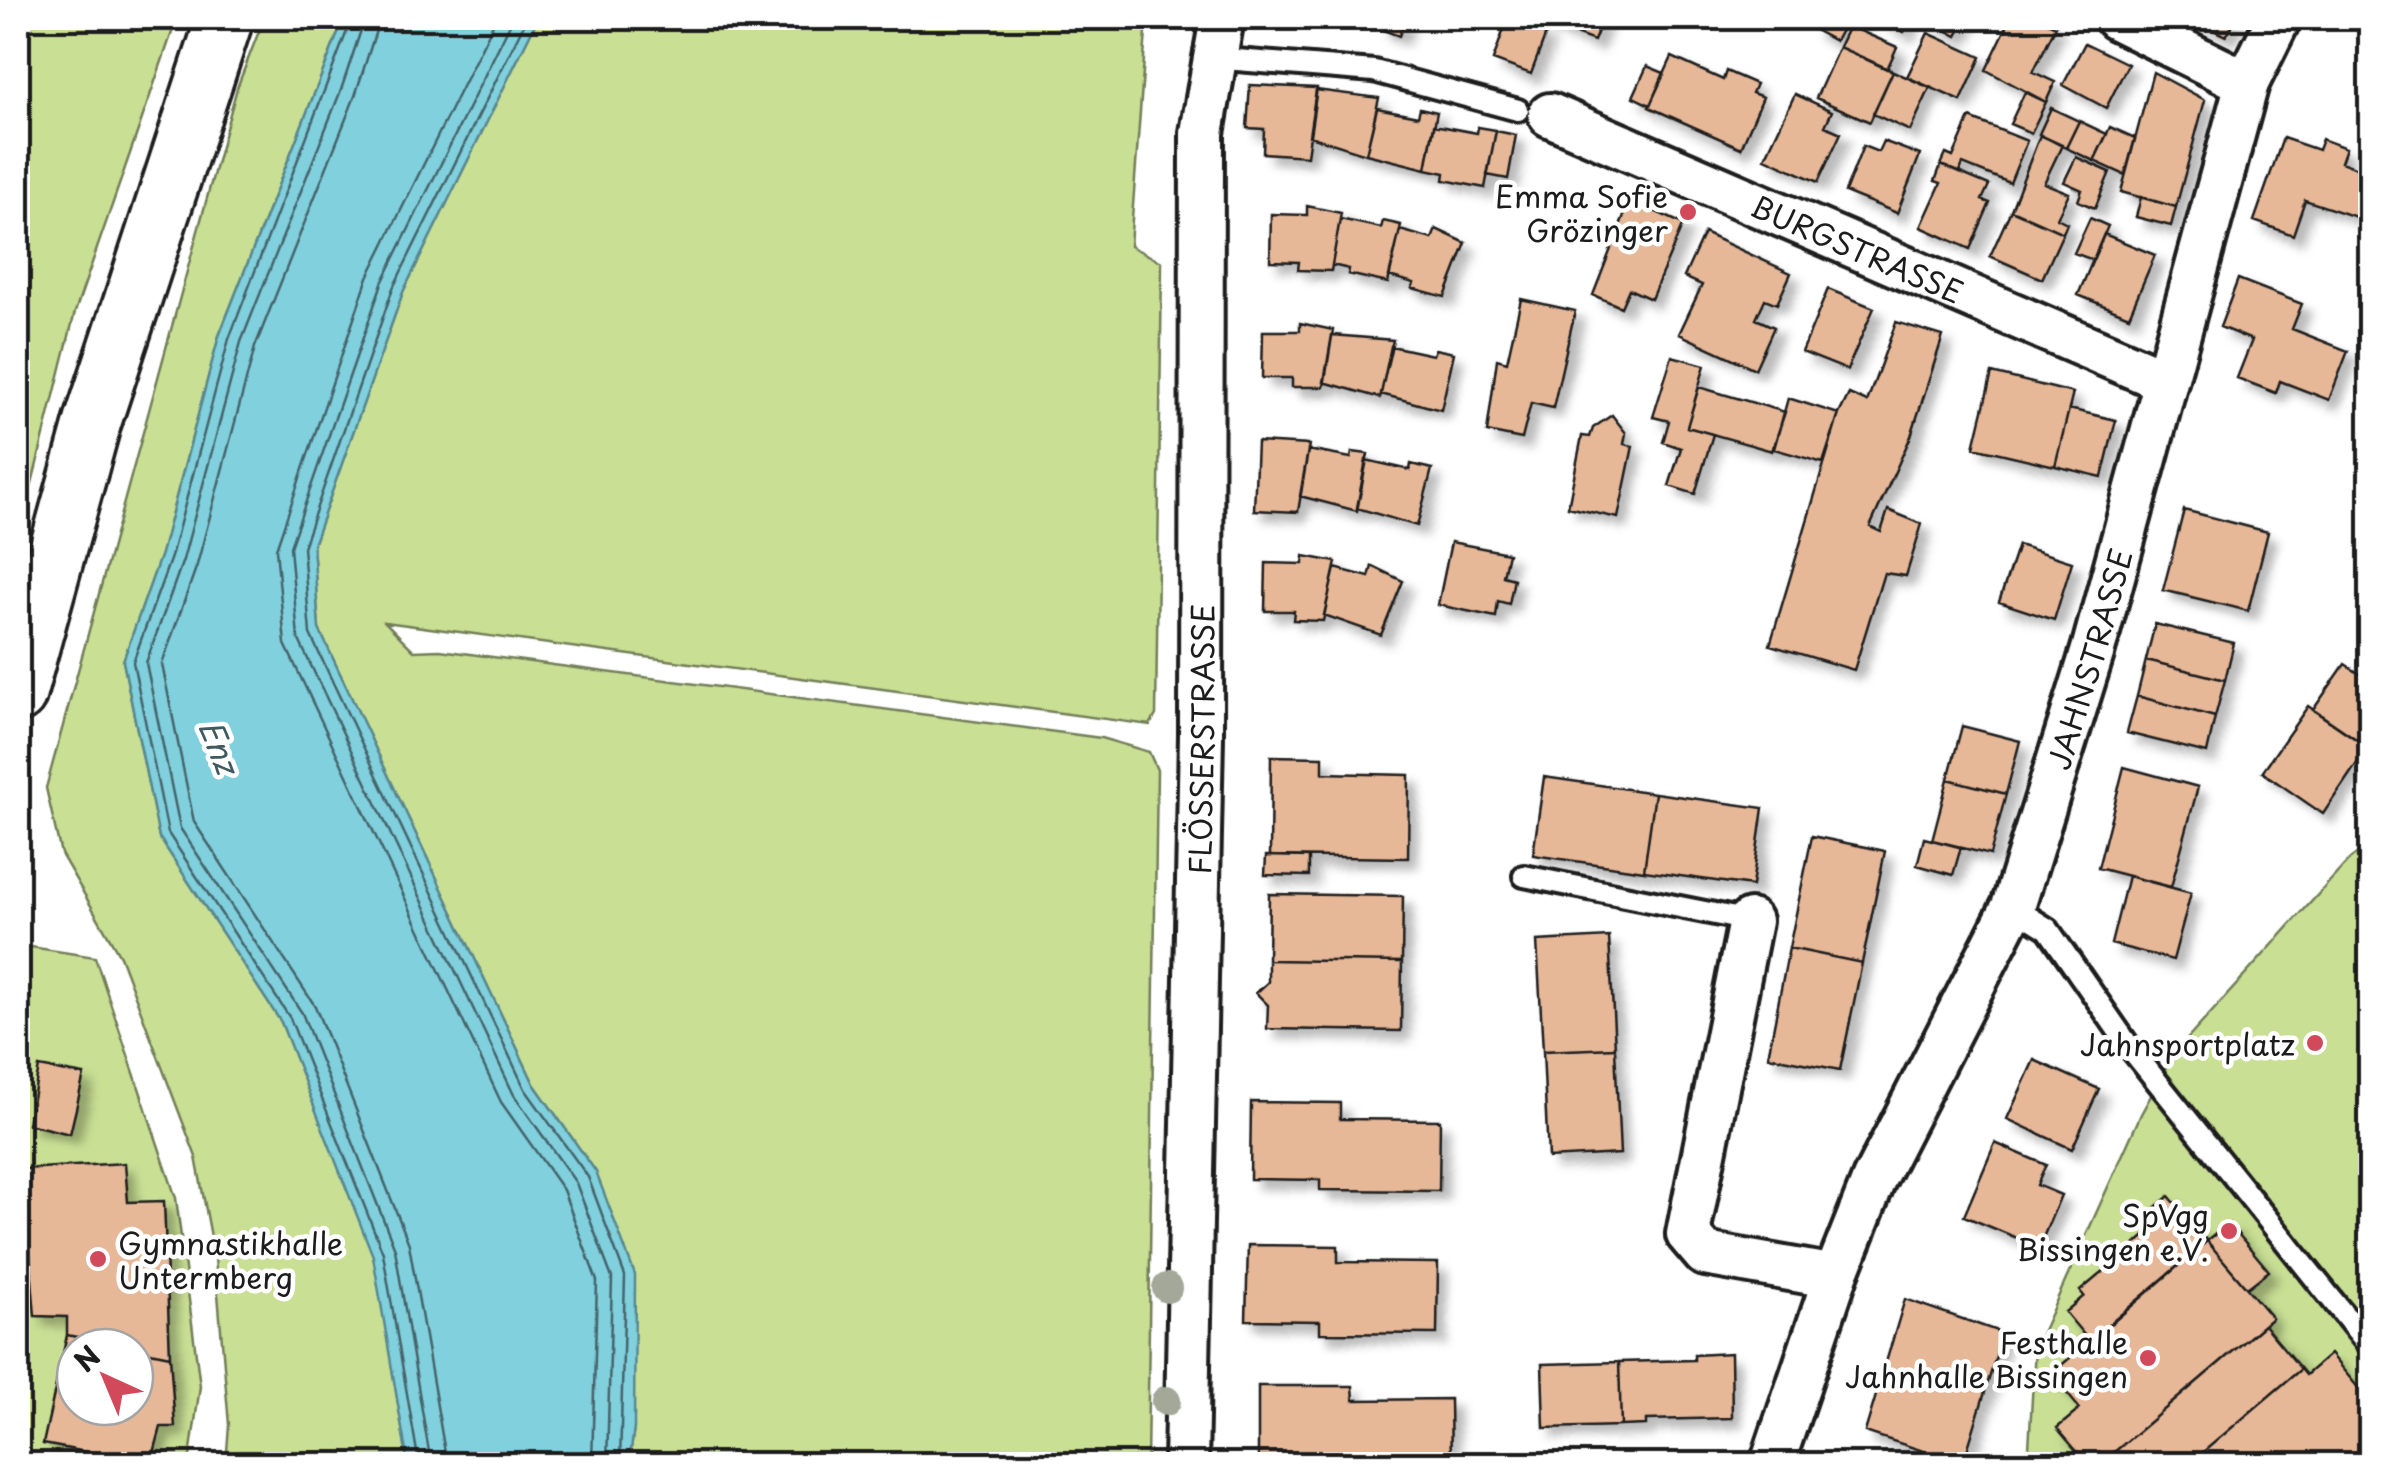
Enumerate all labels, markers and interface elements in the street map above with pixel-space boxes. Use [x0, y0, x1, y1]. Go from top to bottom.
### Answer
place label: Emma Sofie Grözinger [1495, 173, 1668, 252]
street label: BURGSTRASSE [1744, 182, 1971, 313]
marker: Emma Sofie Grözinger [1677, 201, 1699, 223]
street label: JAHNSTRASSE [2035, 543, 2142, 775]
street label: FLÖSSERSTRASSE [1176, 604, 1224, 875]
water label: Enz [188, 712, 254, 784]
place label: Jahnsportplatz [2080, 1021, 2295, 1066]
marker: Jahnsportplatz [2304, 1032, 2326, 1054]
place label: SpVgg Bissingen e.V. [2017, 1192, 2209, 1271]
place label: Gymnastikhalle Untermberg [118, 1220, 343, 1299]
marker: SpVgg Bissingen e.V. [2218, 1220, 2240, 1242]
marker: Gymnastikhalle Untermberg [87, 1248, 109, 1270]
place label: Festhalle Jahnhalle Bissingen [1845, 1319, 2128, 1398]
north arrow [55, 1327, 155, 1427]
text: N [64, 1335, 110, 1381]
marker: Festhalle Jahnhalle Bissingen [2137, 1347, 2159, 1369]

